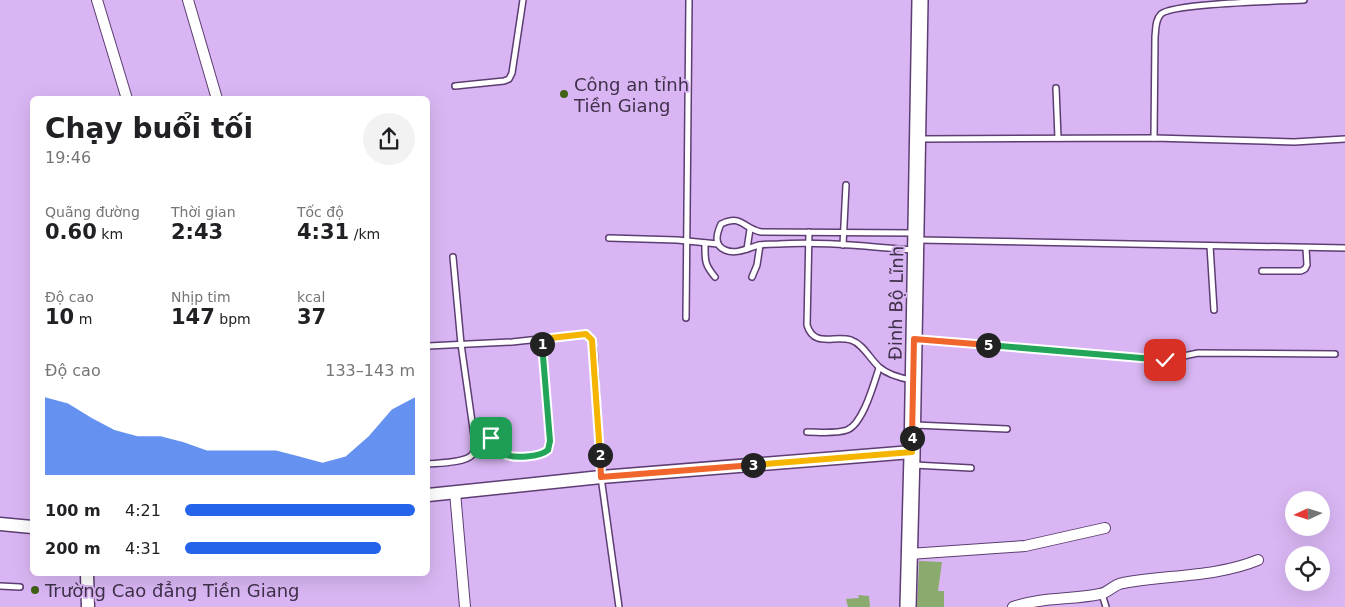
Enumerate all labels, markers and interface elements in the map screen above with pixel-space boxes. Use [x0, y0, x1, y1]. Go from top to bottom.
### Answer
place label: Công an tỉnh Tiền Giang [573, 74, 689, 116]
marker: Công an tỉnh Tiền Giang [558, 88, 570, 100]
text: Chạy buổi tối [45, 112, 253, 145]
button: share [363, 113, 415, 165]
text: 19:46 [45, 148, 91, 167]
text: Quãng đường [45, 204, 140, 220]
text: Thời gian [171, 204, 236, 220]
text: Tốc độ [297, 204, 344, 220]
text: 0.60 [45, 220, 97, 244]
text: 2:43 [171, 220, 223, 244]
text: 4:31 [297, 220, 349, 244]
text: km [97, 226, 123, 242]
text: /km [349, 226, 380, 242]
street label: Đinh Bộ Lĩnh [885, 246, 907, 360]
text: Độ cao [45, 289, 94, 305]
text: Nhịp tim [171, 289, 231, 305]
text: kcal [297, 289, 325, 305]
text: 10 [45, 305, 74, 329]
text: 147 [171, 305, 215, 329]
text: 37 [297, 305, 326, 329]
text: m [74, 311, 92, 327]
text: bpm [215, 311, 251, 327]
pin: 1 [530, 332, 554, 356]
pin: 5 [976, 332, 1000, 358]
text: 1 [538, 336, 547, 352]
text: 5 [984, 337, 993, 353]
pin [1144, 339, 1186, 381]
icon: check [1151, 346, 1179, 374]
text: Độ cao [45, 361, 101, 380]
text: 133–143 m [325, 361, 415, 380]
pin [470, 417, 512, 459]
icon: arrive [477, 424, 505, 452]
pin: 4 [900, 426, 924, 450]
text: 4 [908, 430, 917, 446]
pin: 2 [588, 442, 612, 468]
text: 2 [596, 447, 605, 463]
pin: 3 [740, 452, 766, 478]
text: 3 [749, 457, 758, 473]
north arrow [1285, 491, 1330, 536]
map controls [1285, 491, 1330, 591]
text: 100 m [45, 501, 101, 520]
text: 4:21 [125, 501, 161, 520]
text: 200 m [45, 539, 101, 558]
text: 4:31 [125, 539, 161, 558]
button: locate [1285, 546, 1330, 591]
place label: Trường Cao đẳng Tiền Giang [44, 580, 300, 601]
marker: Trường Cao đẳng Tiền Giang [29, 584, 41, 596]

